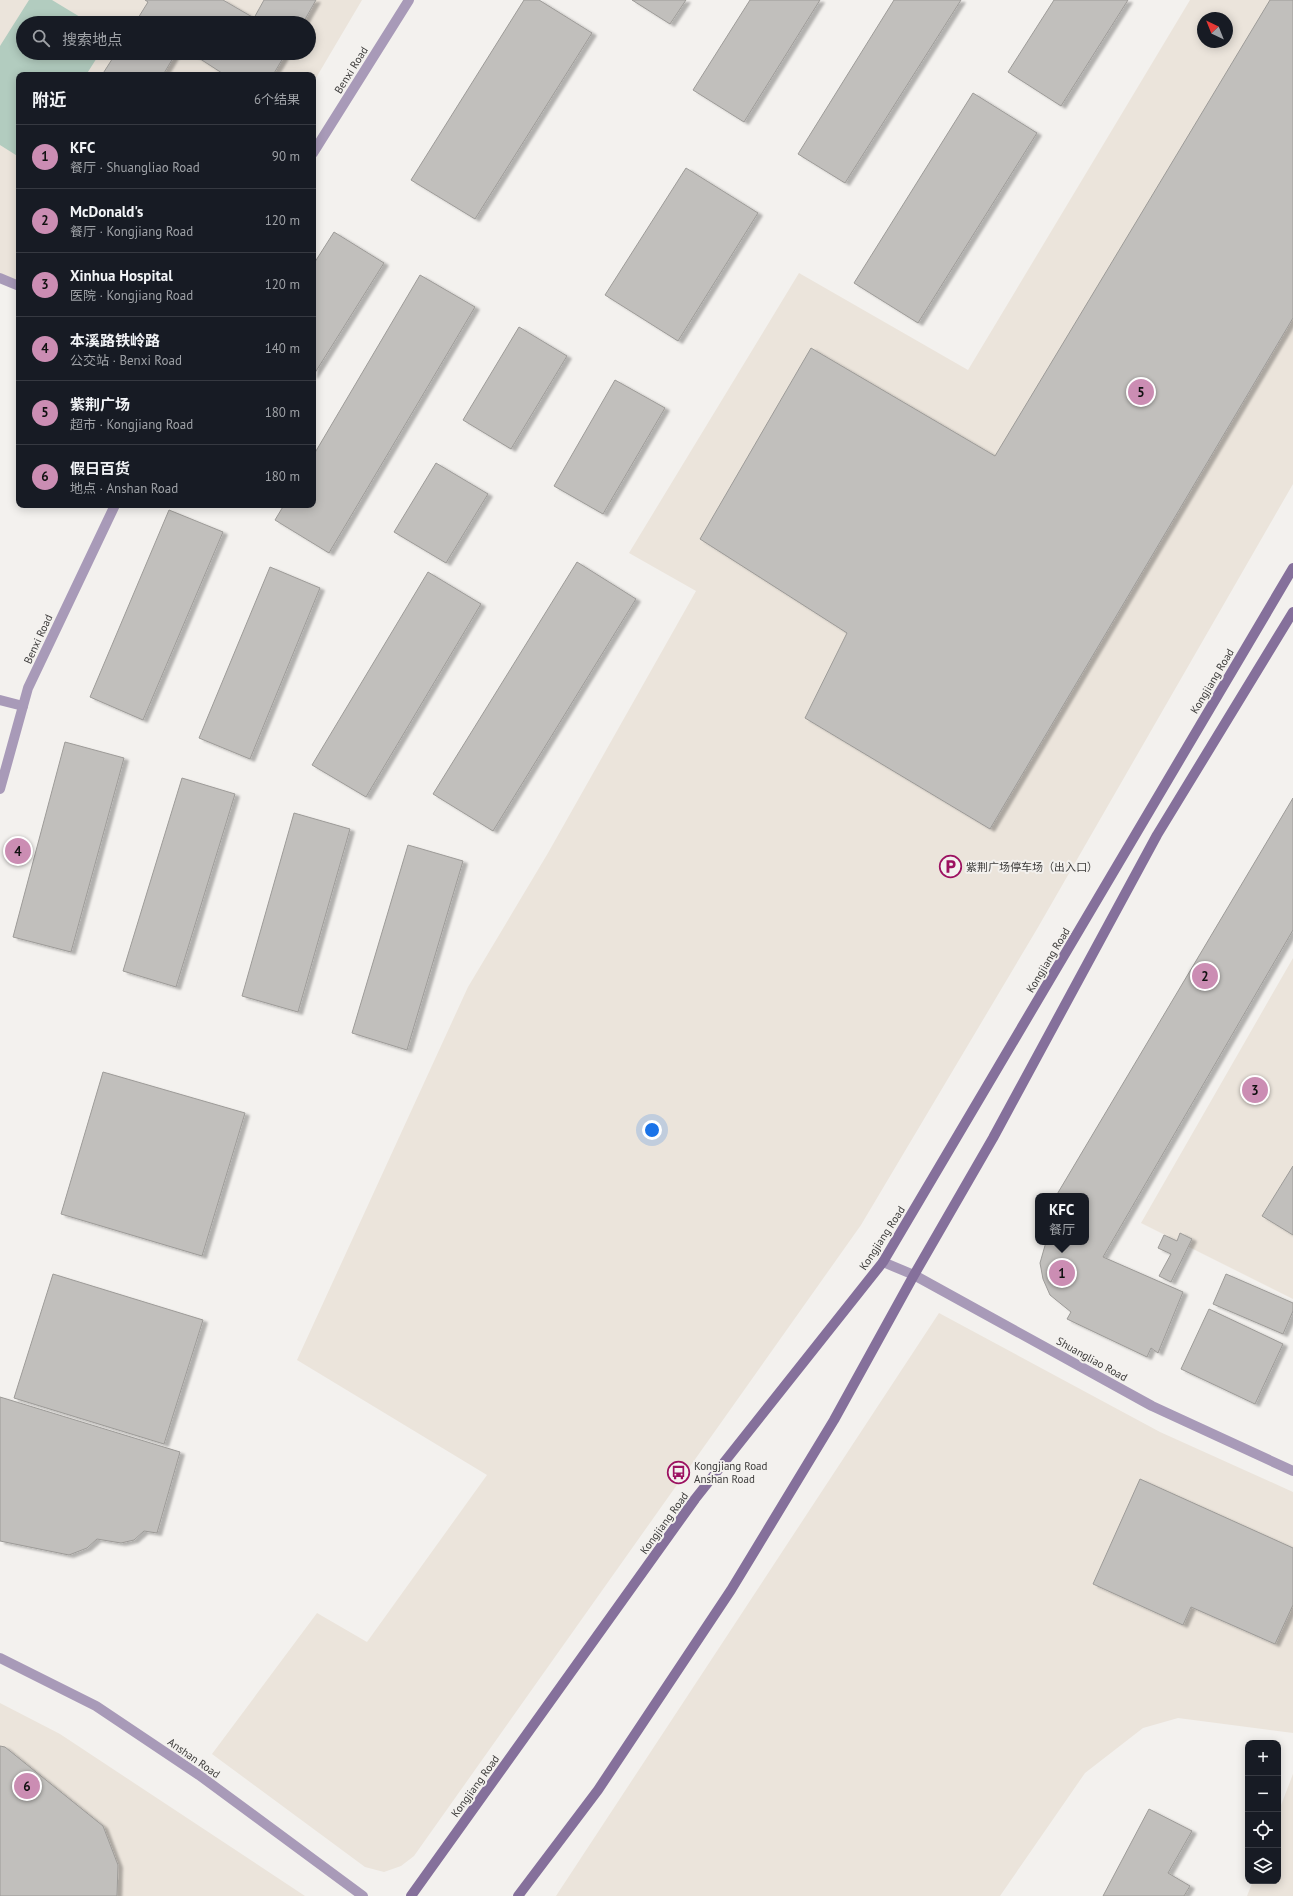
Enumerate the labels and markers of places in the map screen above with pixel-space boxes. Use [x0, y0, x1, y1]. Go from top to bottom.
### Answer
pin: 5 [1128, 377, 1154, 407]
pin: 4 [5, 836, 31, 866]
parking icon: 紫荆广场停车场（出入口） [938, 854, 964, 880]
place label: 紫荆广场停车场（出入口） [966, 860, 1098, 874]
pin: 2 [1192, 961, 1218, 991]
pin: 3 [1242, 1075, 1268, 1105]
pin: 1 [1049, 1258, 1075, 1288]
bus stop icon: Kongjiang Road Anshan Road [665, 1459, 691, 1485]
place label: Kongjiang Road Anshan Road [694, 1459, 768, 1486]
pin: 6 [14, 1771, 40, 1801]

